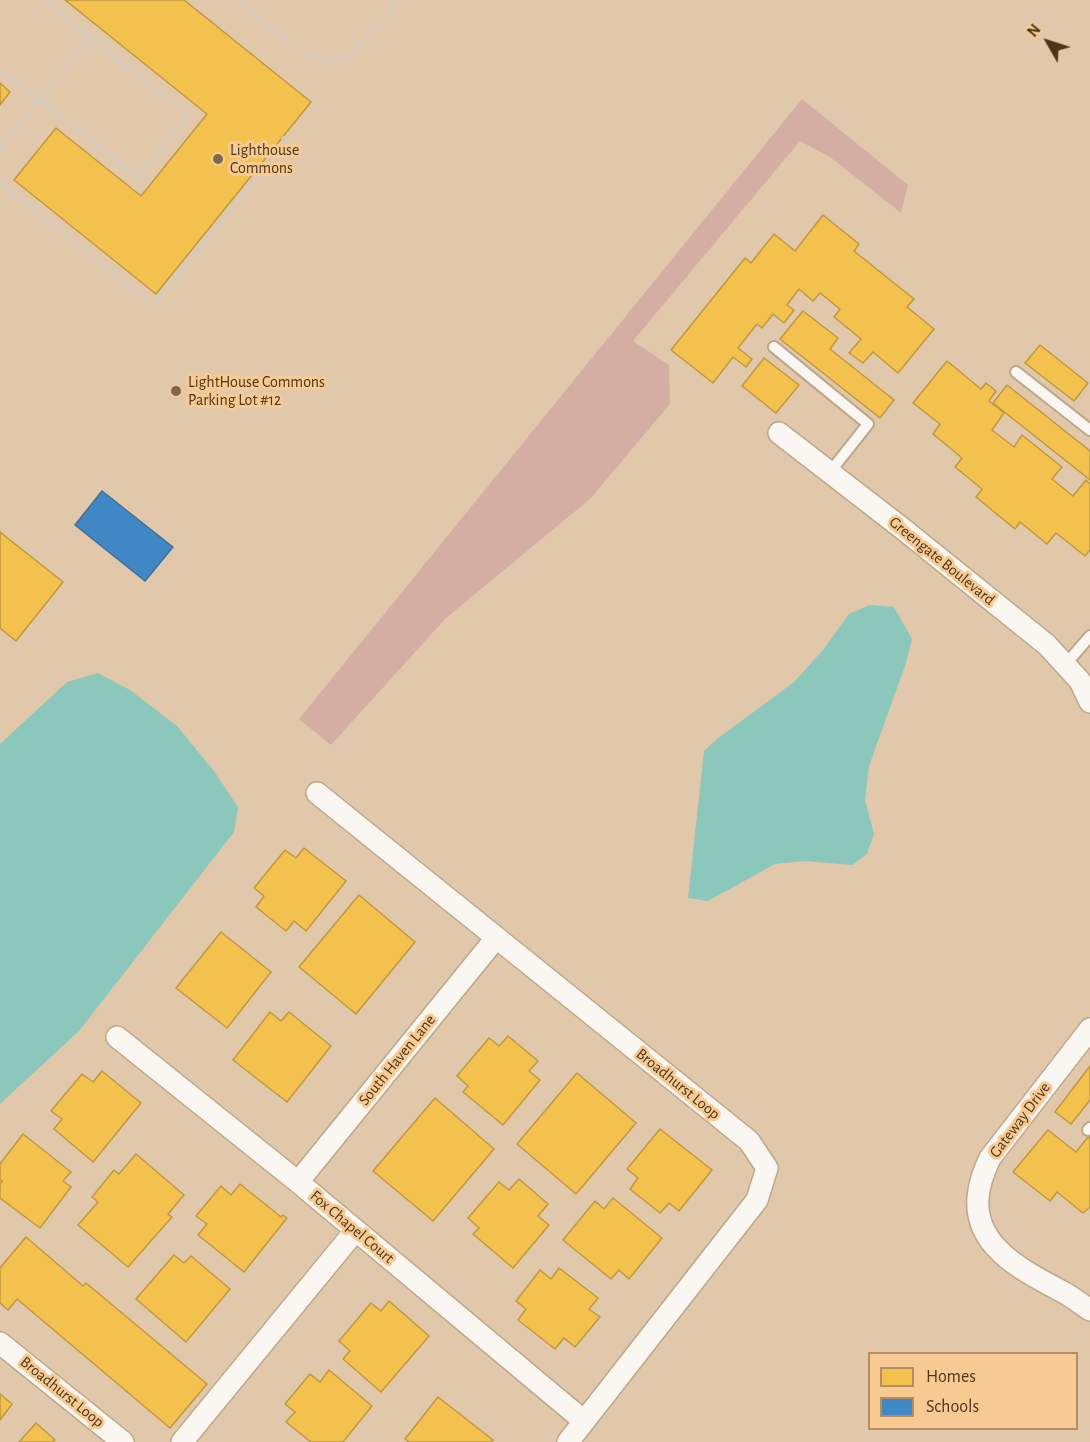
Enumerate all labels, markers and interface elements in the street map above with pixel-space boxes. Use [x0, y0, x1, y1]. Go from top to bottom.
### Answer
north arrow [1018, 12, 1078, 72]
text: N [1024, 21, 1044, 40]
place label: Lighthouse Commons [230, 140, 299, 178]
marker: Lighthouse Commons [211, 152, 225, 166]
place label: LightHouse Commons Parking Lot #12 [188, 372, 325, 410]
marker: LightHouse Commons Parking Lot #12 [169, 384, 183, 398]
street label: Greengate Boulevard [885, 513, 999, 609]
street label: South Haven Lane [354, 1011, 440, 1109]
street label: Broadhurst Loop [632, 1044, 724, 1124]
street label: Gateway Drive [985, 1078, 1055, 1162]
street label: Fox Chapel Court [306, 1186, 398, 1268]
street label: Broadhurst Loop [16, 1352, 108, 1432]
legend [868, 1352, 1078, 1430]
text: Homes [926, 1368, 976, 1386]
text: Schools [926, 1398, 979, 1416]

